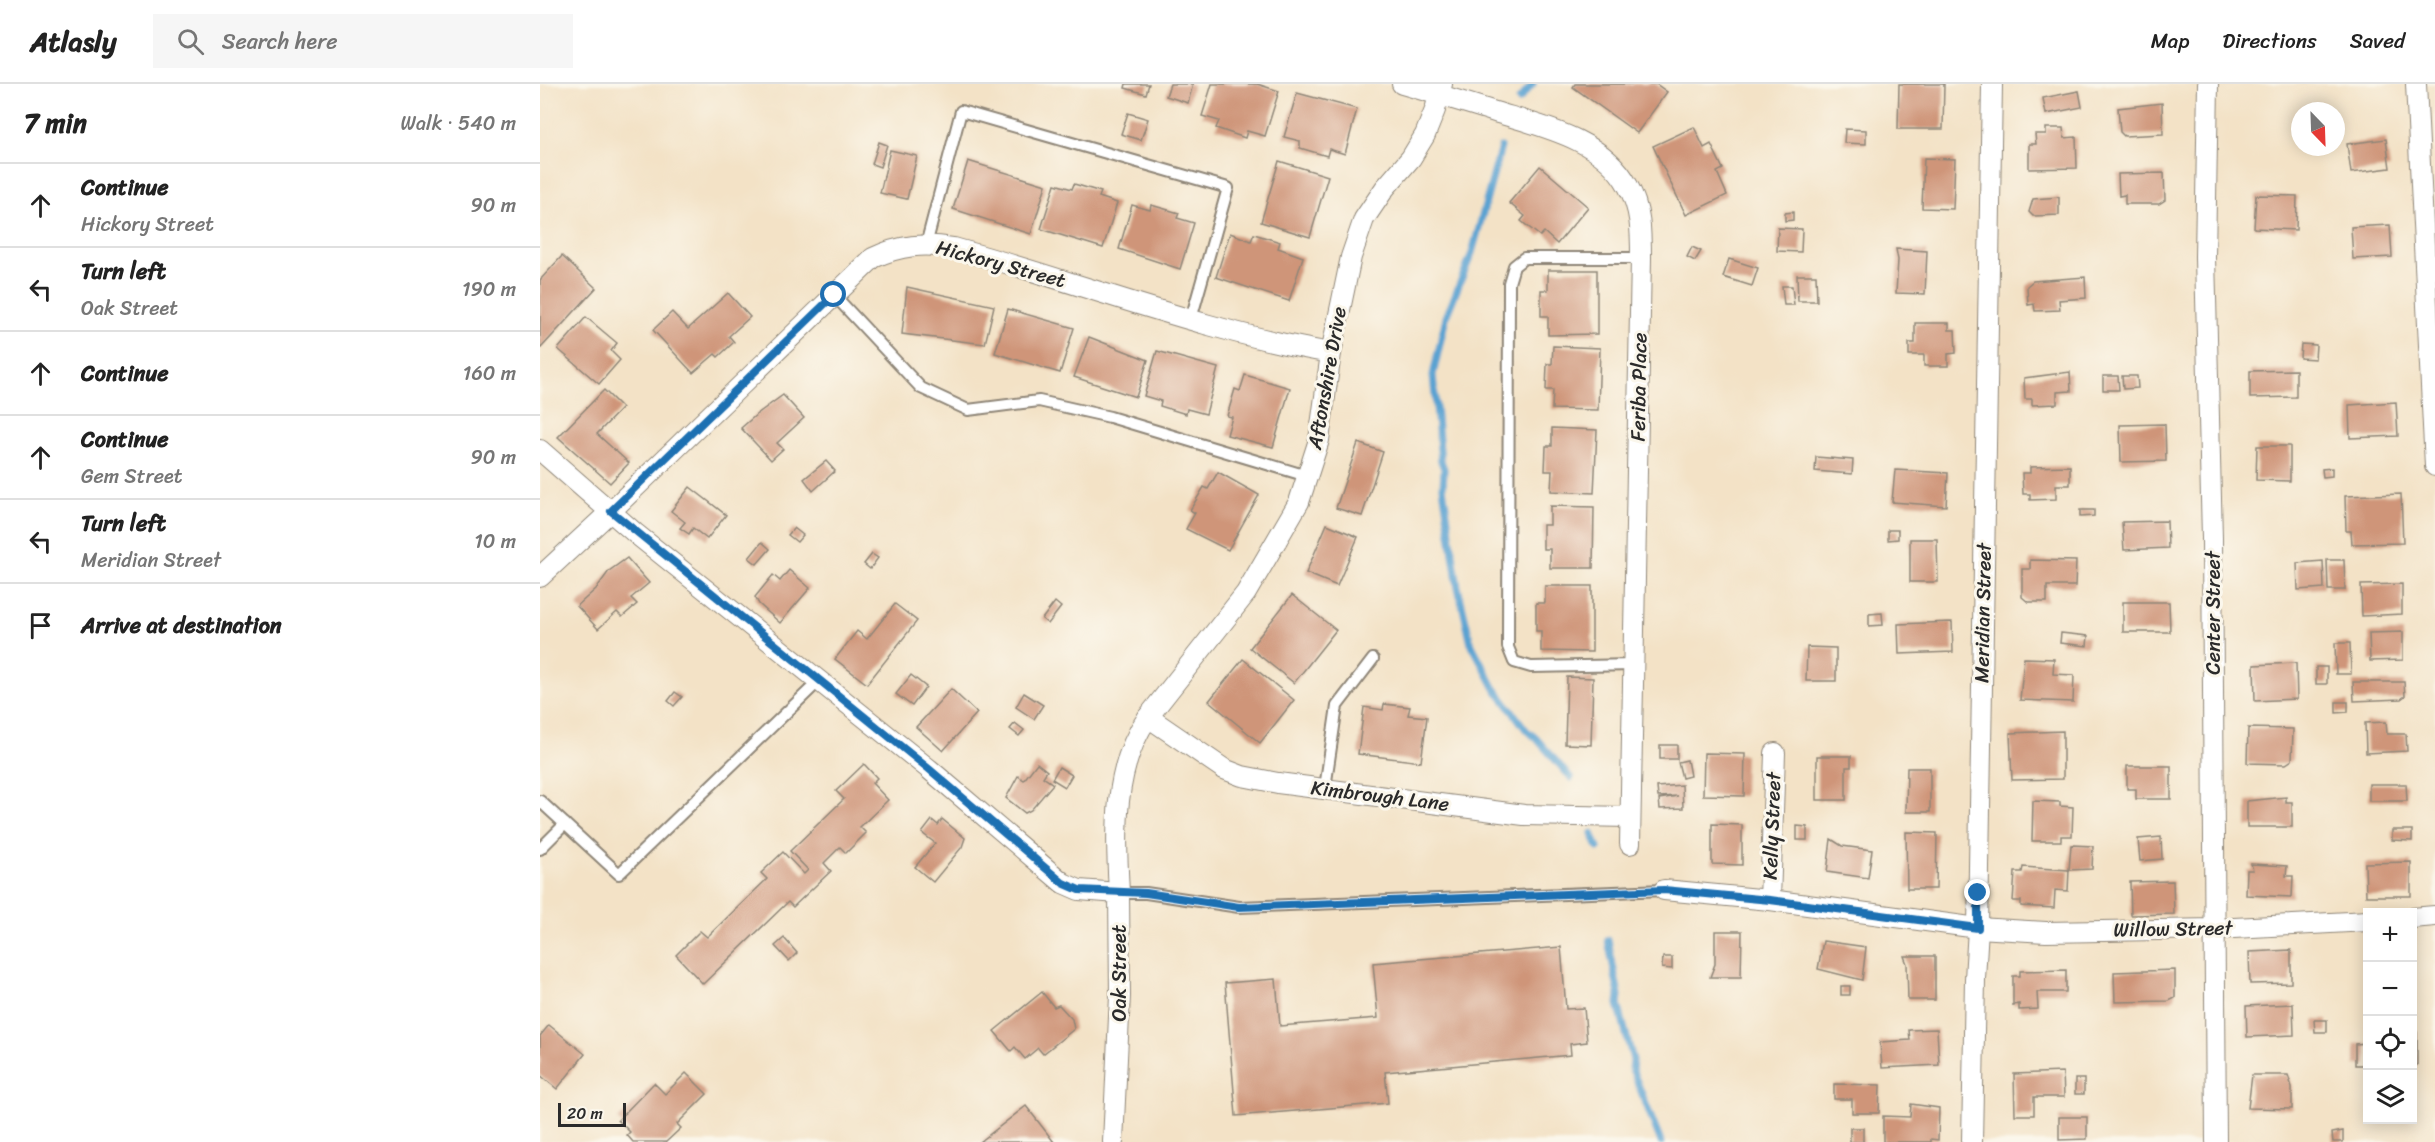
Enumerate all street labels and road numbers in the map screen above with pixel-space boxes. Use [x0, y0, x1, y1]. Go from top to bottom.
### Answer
street label: Hickory Street [932, 230, 1070, 298]
street label: Aftonshire Drive [1297, 304, 1357, 453]
street label: Feriba Place [1621, 332, 1657, 442]
street label: Meridian Street [1964, 542, 2002, 683]
street label: Center Street [2196, 550, 2231, 675]
street label: Kimbrough Lane [1309, 770, 1451, 822]
street label: Kelly Street [1753, 771, 1791, 880]
street label: Willow Street [2113, 910, 2234, 948]
street label: Oak Street [1102, 924, 1137, 1021]

